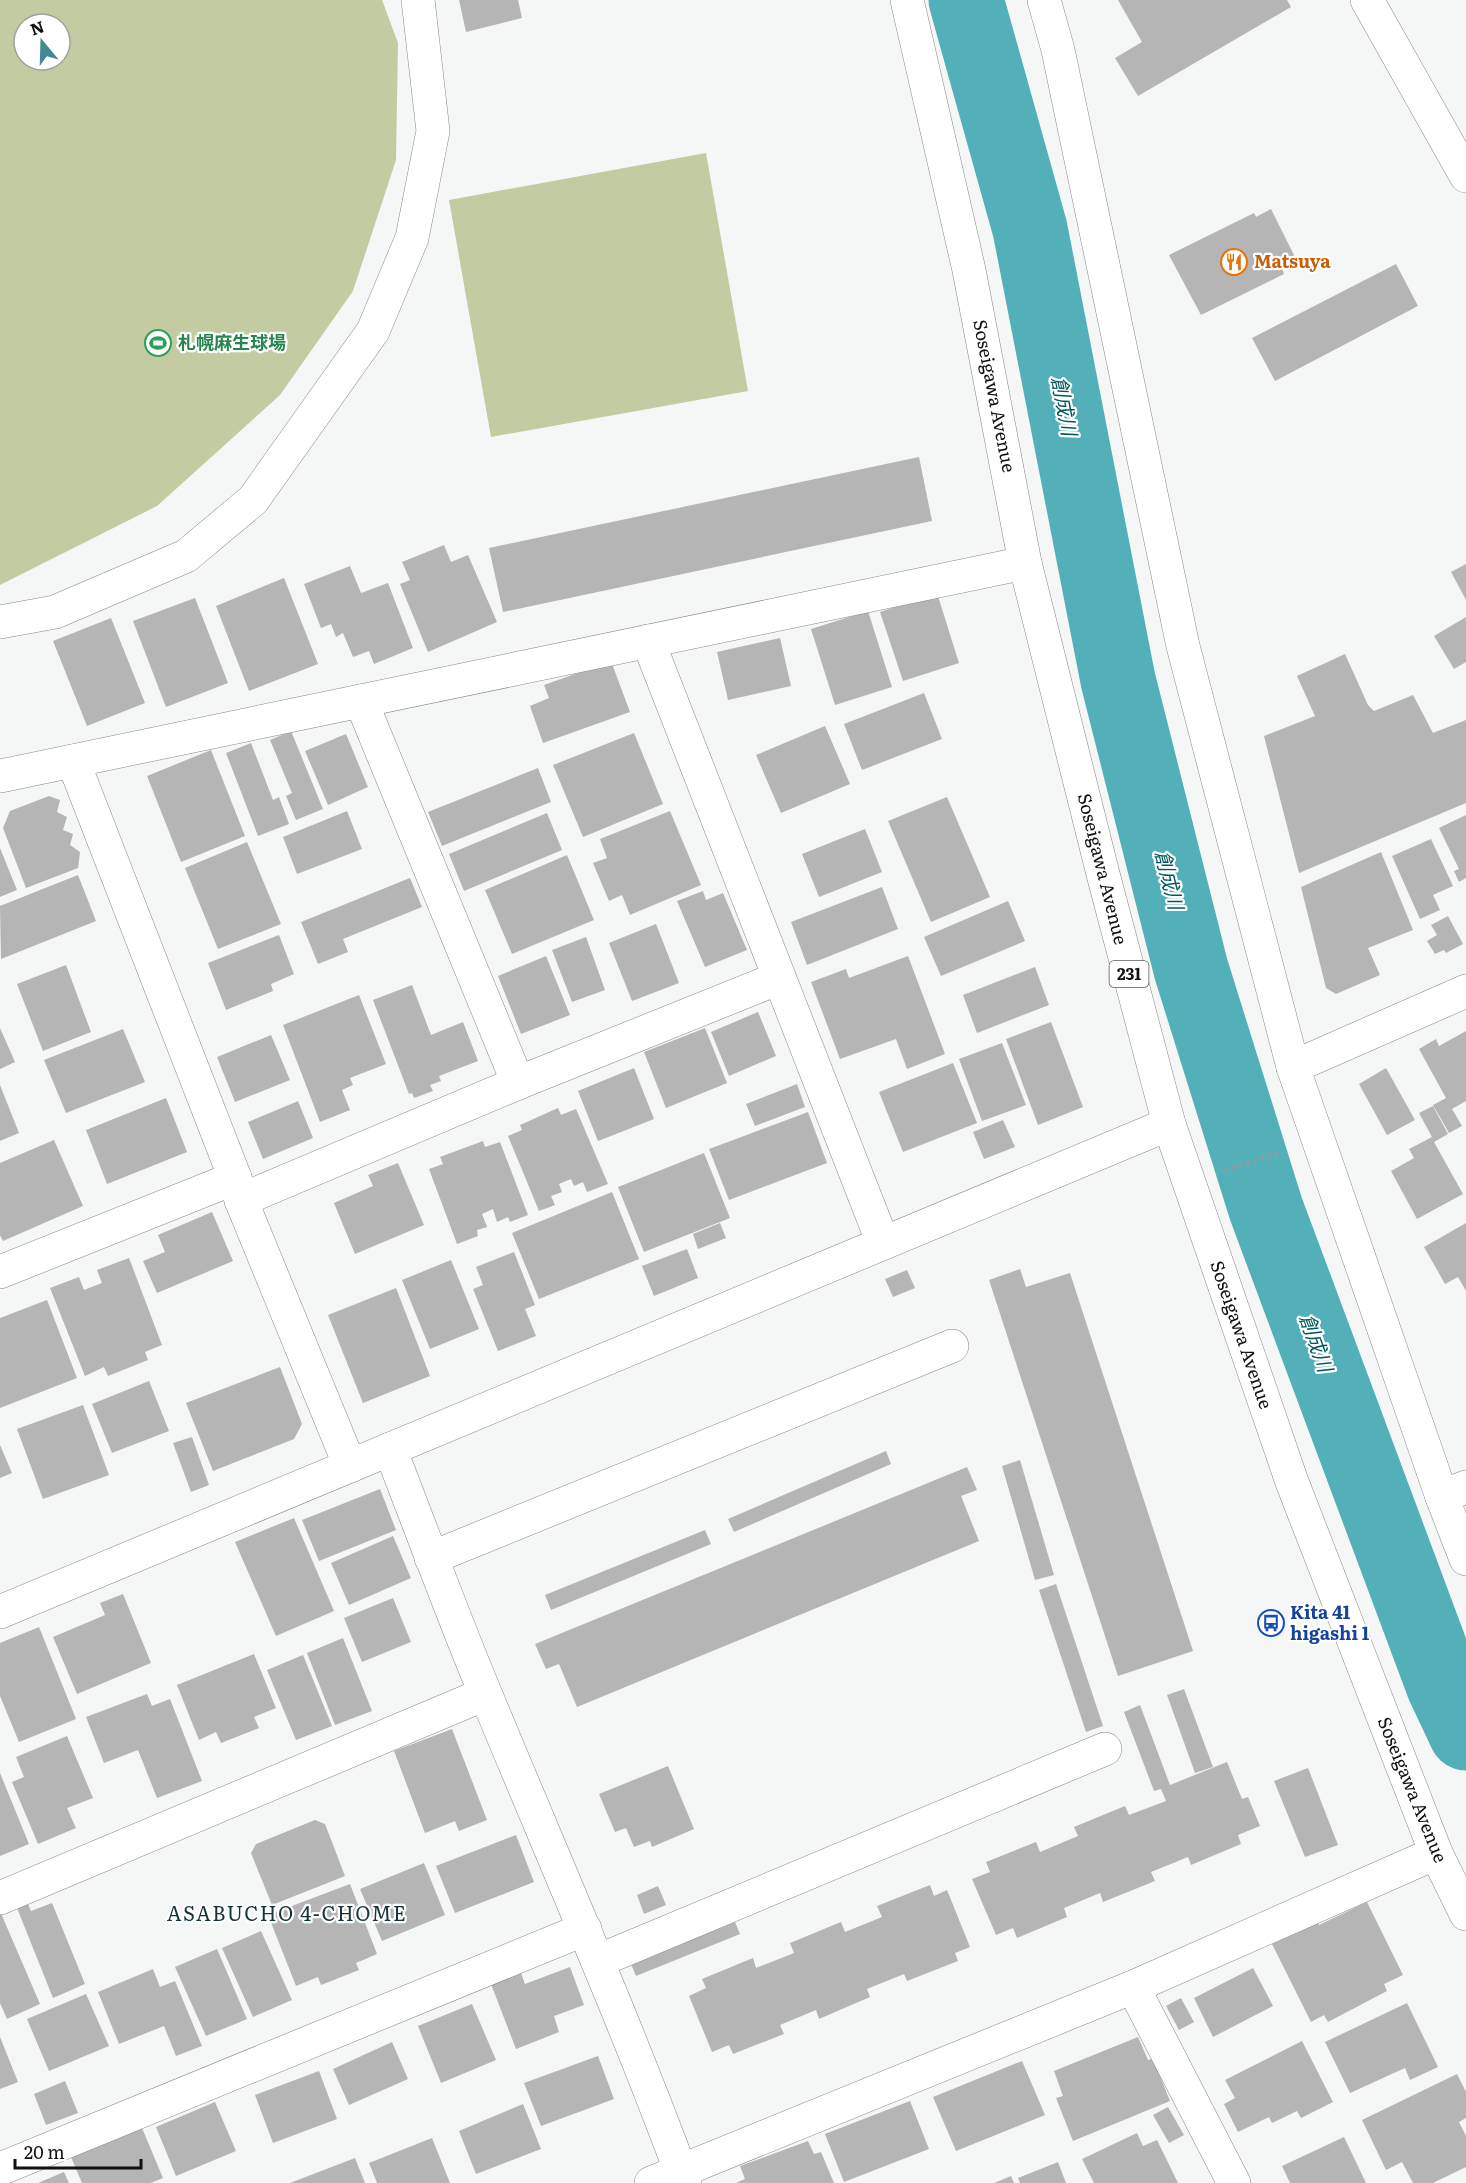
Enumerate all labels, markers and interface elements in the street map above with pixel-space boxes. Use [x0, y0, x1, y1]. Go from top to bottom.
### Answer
north arrow [12, 12, 72, 72]
text: N [27, 13, 47, 40]
restaurant icon: Matsuya [1219, 247, 1249, 277]
place label: Matsuya [1254, 247, 1331, 274]
street label: Soseigawa Avenue [967, 317, 1024, 474]
sports icon: 札幌麻生球場 [143, 328, 173, 358]
place label: 札幌麻生球場 [178, 328, 286, 355]
water label: 創成川 [1046, 373, 1087, 440]
street label: Soseigawa Avenue [1072, 790, 1135, 947]
water label: 創成川 [1149, 847, 1193, 914]
road number: 231 [1110, 961, 1148, 987]
street label: Soseigawa Avenue [1204, 1257, 1280, 1412]
water label: 創成川 [1294, 1309, 1343, 1378]
place label: Kita 41 higashi 1 [1290, 1598, 1370, 1646]
bus stop icon: Kita 41 higashi 1 [1256, 1608, 1286, 1638]
street label: Soseigawa Avenue [1372, 1712, 1455, 1866]
district label: ASABUCHO 4-CHOME [167, 1897, 407, 1927]
scale bar [15, 2132, 141, 2170]
text: 20 m [24, 2138, 65, 2165]

